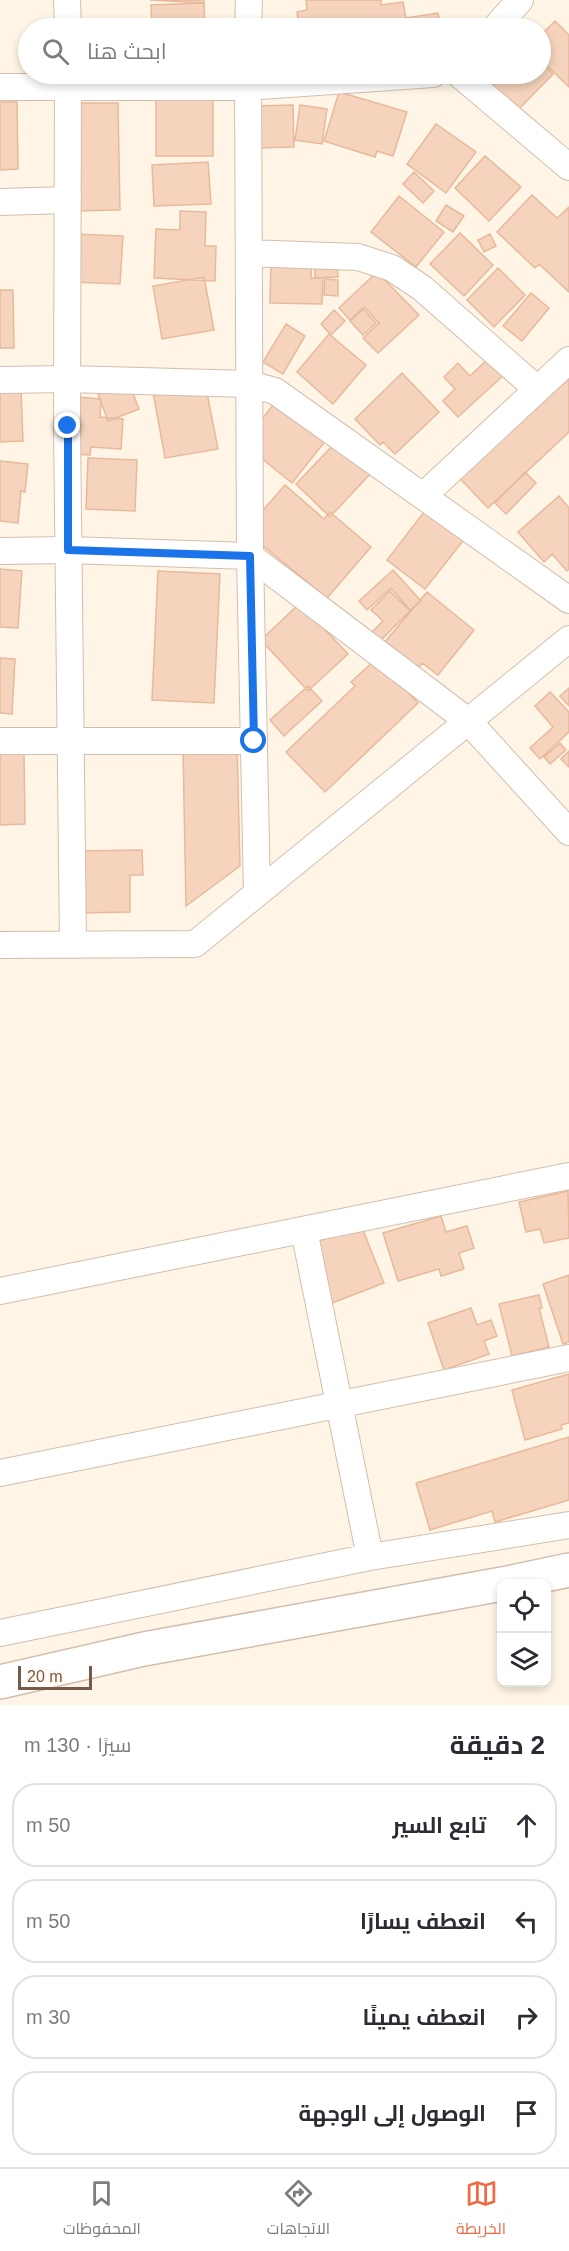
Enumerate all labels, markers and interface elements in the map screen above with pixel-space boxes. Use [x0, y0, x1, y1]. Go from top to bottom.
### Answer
search box [18, 18, 551, 84]
icon: search [39, 35, 72, 68]
text: ابحث هنا [87, 39, 167, 64]
route end [54, 412, 80, 438]
route start [240, 727, 266, 753]
map controls [497, 1579, 551, 1687]
button: locate [497, 1579, 551, 1633]
button: layers [497, 1633, 551, 1687]
scale bar [18, 1663, 92, 1690]
text: 20 m [27, 1668, 63, 1685]
text: 2 دقيقة [450, 1730, 545, 1760]
text: سيرًا · 130 m [24, 1734, 131, 1756]
icon: ahead [510, 1809, 543, 1842]
text: تابع السير [392, 1813, 486, 1838]
text: 50 m [26, 1814, 70, 1836]
icon: left [510, 1905, 543, 1938]
text: انعطف يسارًا [360, 1909, 486, 1934]
text: 50 m [26, 1910, 70, 1932]
icon: right [510, 2001, 543, 2034]
text: انعطف يمينًا [363, 2005, 486, 2030]
text: 30 m [26, 2006, 70, 2028]
icon: arrive [510, 2097, 543, 2130]
text: الوصول إلى الوجهة [299, 2101, 486, 2126]
tab: المحفوظات [63, 2177, 141, 2243]
tab: الاتجاهات [267, 2177, 330, 2243]
tab: الخريطة [456, 2177, 506, 2243]

